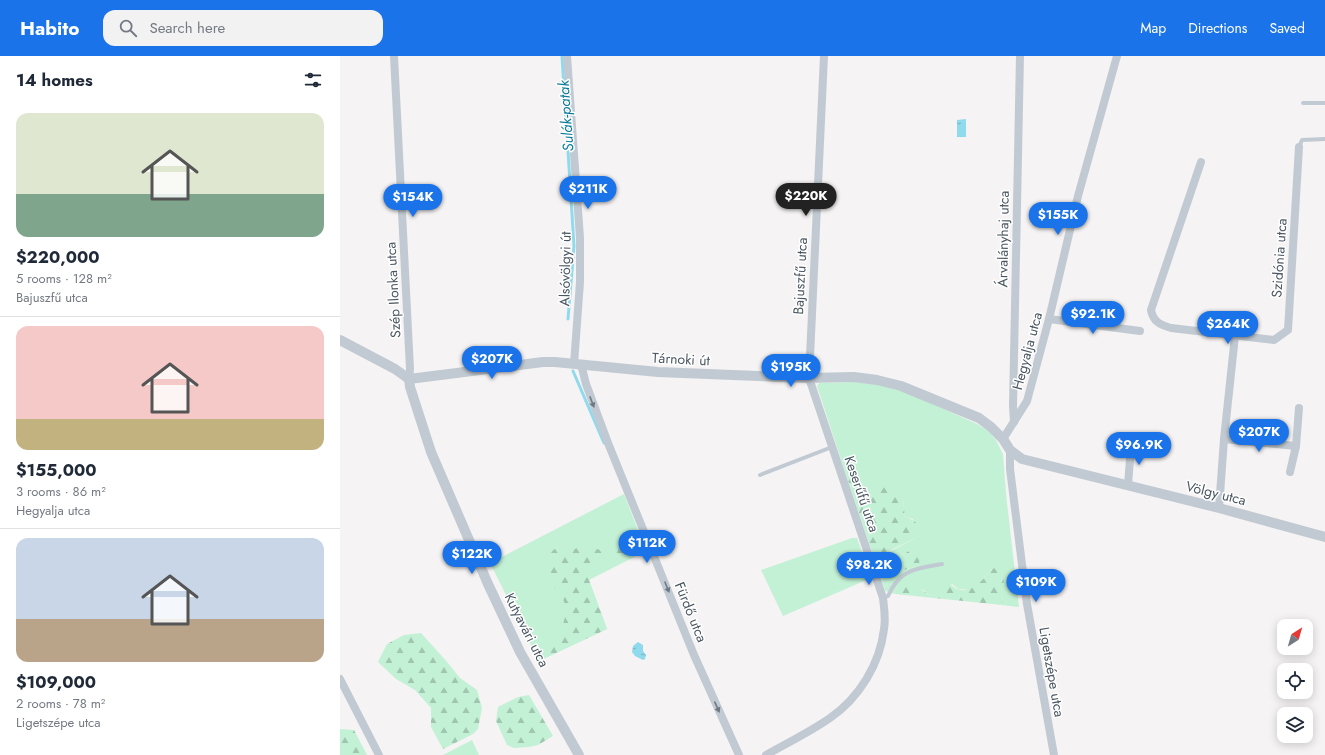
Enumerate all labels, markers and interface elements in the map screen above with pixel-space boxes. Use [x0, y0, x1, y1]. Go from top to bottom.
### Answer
search box [103, 10, 383, 46]
text: Habito [20, 15, 79, 42]
icon: search [117, 17, 139, 39]
text: Search here [149, 17, 225, 39]
text: Map [1140, 18, 1166, 38]
text: Directions [1188, 18, 1248, 38]
text: Saved [1270, 18, 1305, 38]
text: 14 homes [16, 68, 93, 92]
icon: filters [302, 69, 324, 91]
water label: Sulák-patak [552, 79, 579, 152]
icon: home [134, 139, 206, 211]
pin: $211K [560, 176, 616, 210]
text: $211K [569, 179, 607, 198]
pin: $220K [778, 183, 834, 217]
pin: $154K [385, 184, 441, 218]
text: $220K [785, 186, 827, 205]
text: $154K [392, 187, 434, 206]
street label: Árvalányhaj utca [992, 190, 1014, 288]
pin: $155K [1030, 202, 1086, 236]
text: $155K [1038, 205, 1078, 224]
street label: Szidónia utca [1266, 218, 1292, 298]
street label: Alsóvölgyi út [554, 231, 576, 307]
street label: Bajuszfű utca [788, 237, 812, 315]
street label: Szép Ilonka utca [380, 241, 406, 339]
text: $220,000 [16, 245, 99, 269]
text: 5 rooms · 128 m² [16, 269, 112, 288]
text: Bajuszfű utca [16, 288, 88, 307]
pin: $92.1K [1060, 301, 1126, 335]
text: $92.1K [1070, 304, 1116, 323]
street label: Hegyalja utca [1007, 310, 1047, 392]
pin: $264K [1200, 311, 1256, 345]
text: $264K [1206, 314, 1250, 333]
pin: $207K [464, 346, 520, 380]
street label: Tárnoki út [652, 348, 711, 371]
text: $207K [471, 349, 513, 368]
icon: home [134, 352, 206, 424]
pin: $195K [763, 354, 819, 388]
text: $195K [771, 357, 811, 376]
one-way arrow [590, 396, 596, 408]
pin: $207K [1231, 419, 1287, 453]
text: $207K [1238, 422, 1280, 441]
pin: $96.9K [1106, 432, 1172, 466]
text: $96.9K [1115, 435, 1163, 454]
street label: Keserűfű utca [840, 453, 884, 535]
text: $155,000 [16, 458, 96, 482]
street label: Völgy utca [1184, 476, 1248, 510]
text: 3 rooms · 86 m² [16, 482, 106, 501]
text: Hegyalja utca [16, 501, 90, 520]
pin: $112K [619, 530, 675, 564]
text: $112K [628, 533, 666, 552]
pin: $122K [444, 541, 500, 575]
text: $122K [452, 544, 492, 563]
pin: $98.2K [836, 552, 902, 586]
text: $98.2K [846, 555, 892, 574]
icon: home [134, 564, 206, 636]
pin: $109K [1008, 569, 1064, 603]
text: $109K [1015, 572, 1057, 591]
street label: Fürdő utca [670, 579, 712, 645]
one-way arrow [664, 582, 670, 594]
street label: Kutyavári utca [500, 589, 554, 671]
north arrow [1277, 619, 1313, 655]
map controls [1277, 619, 1313, 743]
street label: Ligetszépe utca [1034, 625, 1070, 719]
button: locate [1277, 663, 1313, 699]
text: $109,000 [16, 670, 96, 694]
text: 2 rooms · 78 m² [16, 694, 105, 713]
one-way arrow [714, 702, 720, 713]
button: layers [1277, 707, 1313, 743]
text: Ligetszépe utca [16, 713, 101, 732]

